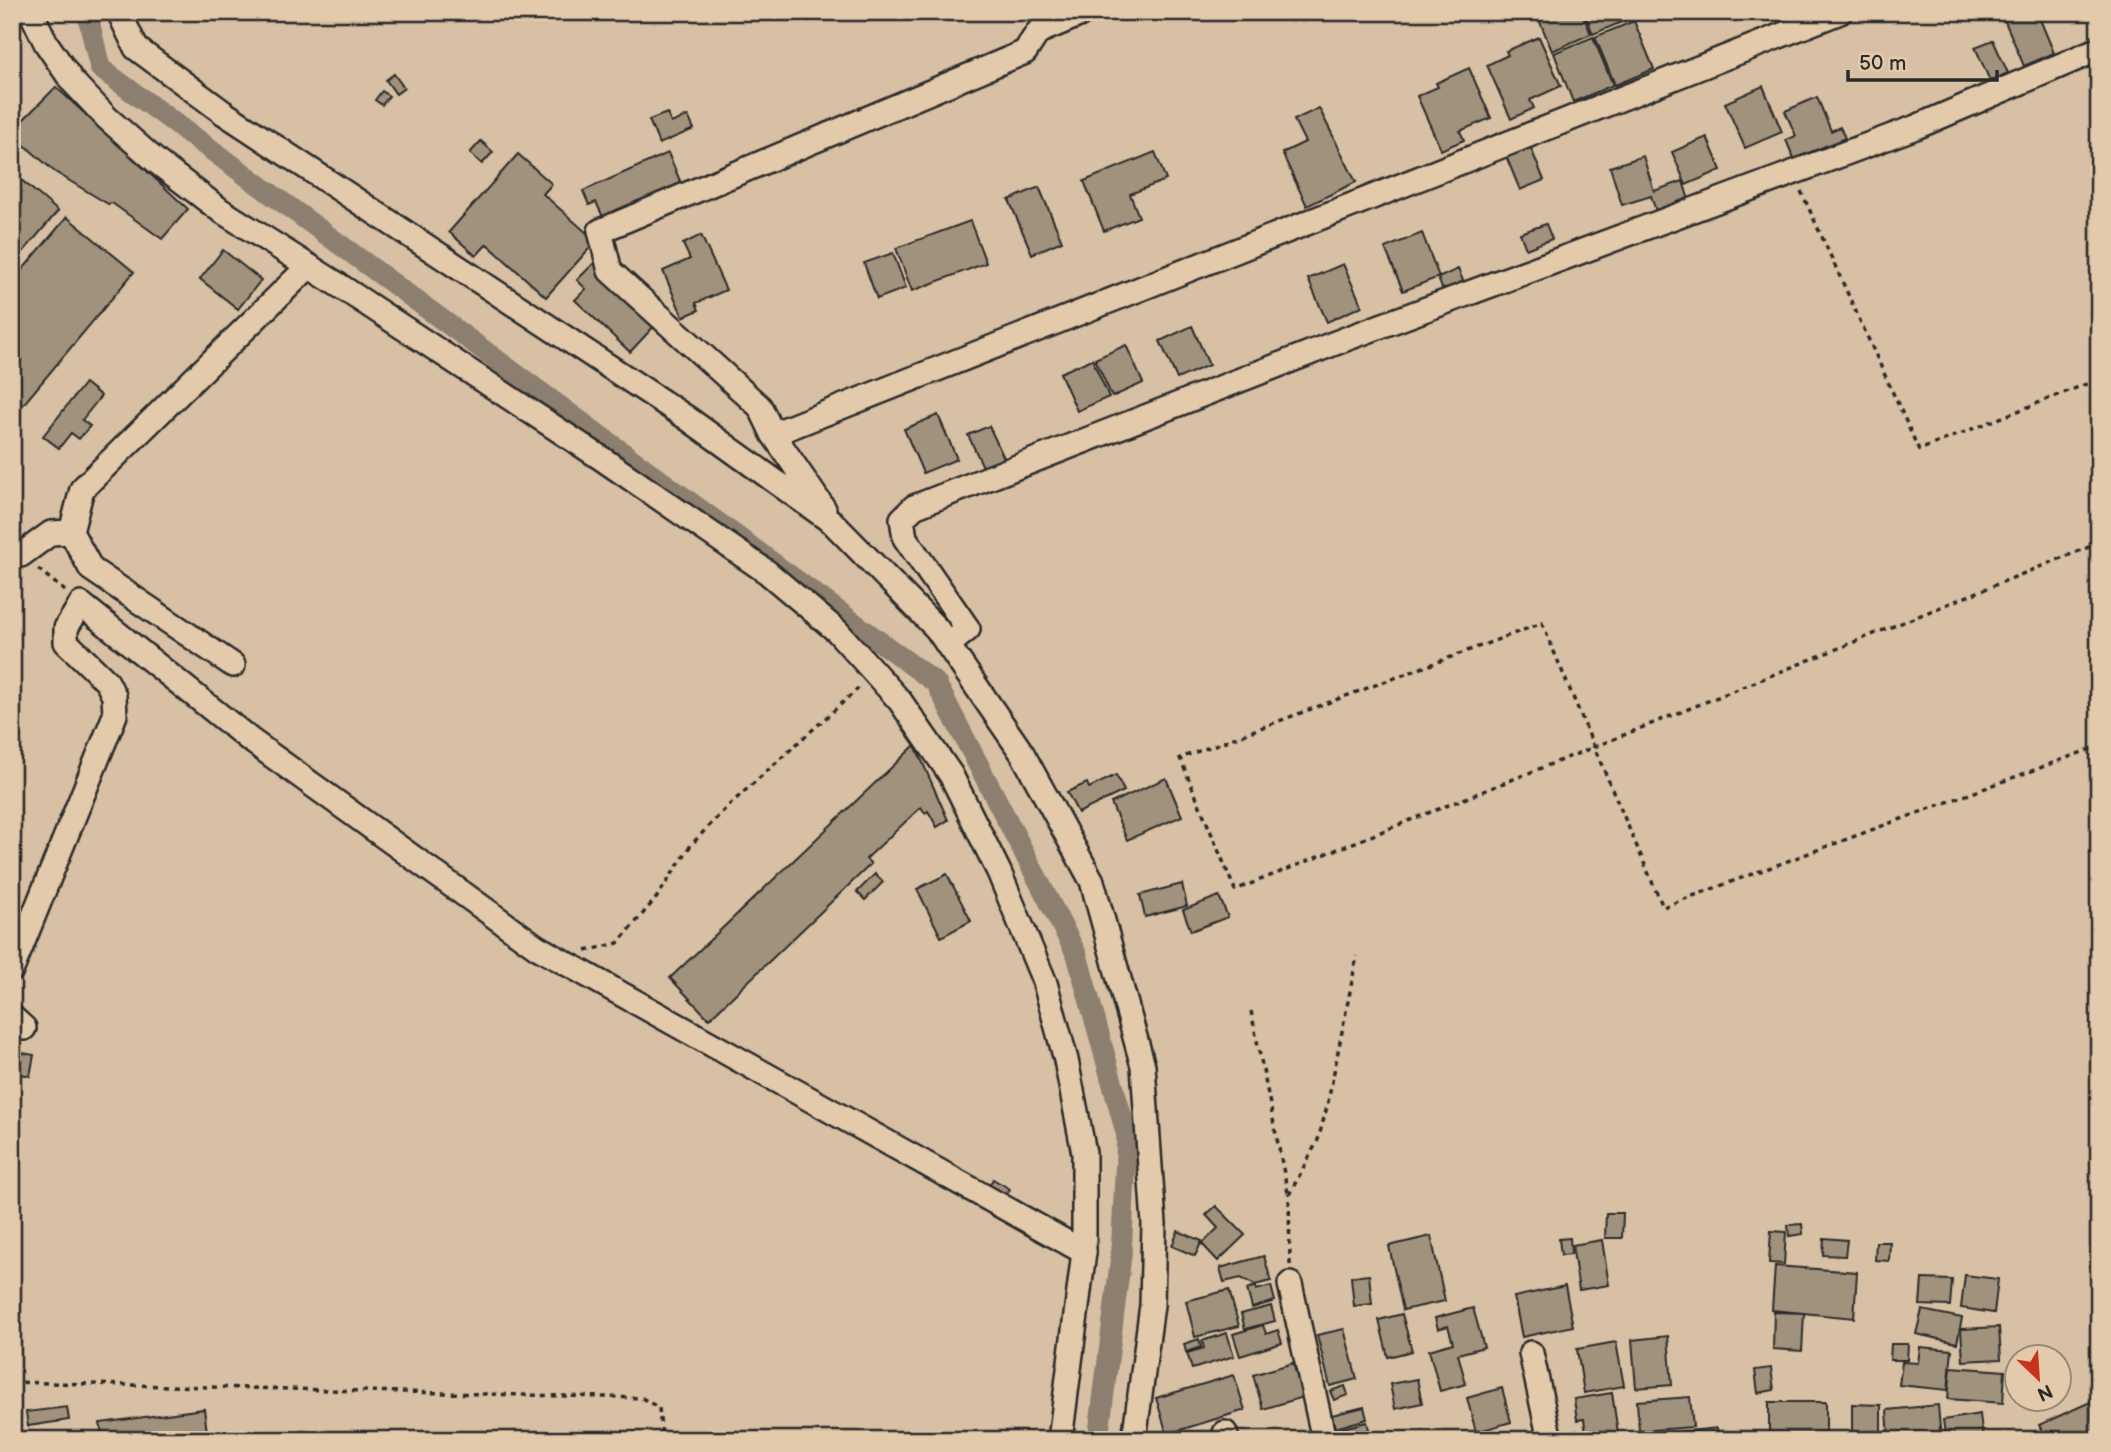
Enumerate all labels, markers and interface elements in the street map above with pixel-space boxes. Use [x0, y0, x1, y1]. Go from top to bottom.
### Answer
scale bar [1848, 38, 1997, 82]
text: 50 m [1859, 51, 1906, 76]
north arrow [2002, 1344, 2072, 1414]
text: N [2033, 1379, 2056, 1405]

